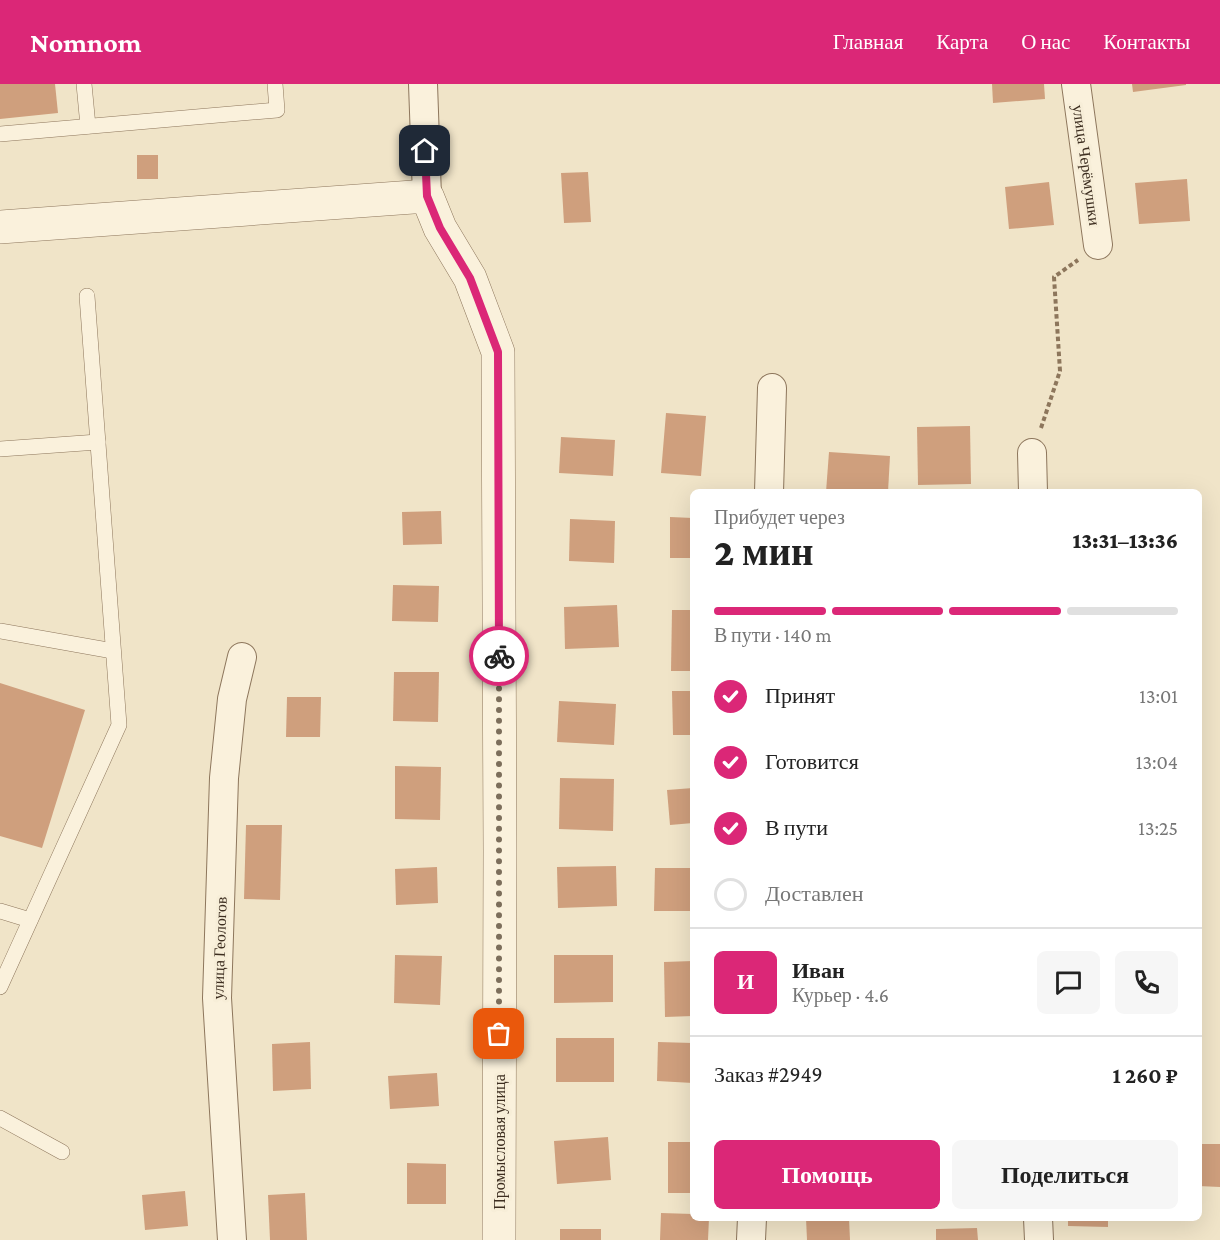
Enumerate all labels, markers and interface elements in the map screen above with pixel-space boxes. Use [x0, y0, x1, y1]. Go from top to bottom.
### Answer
text: Nomnom [30, 27, 141, 58]
text: Главная [833, 30, 903, 54]
text: Карта [936, 30, 988, 54]
text: О нас [1021, 30, 1070, 54]
text: Контакты [1103, 30, 1190, 54]
street label: улица Черёмушки [1069, 104, 1103, 227]
pin [399, 125, 450, 176]
icon: home [408, 134, 441, 167]
text: Прибудет через [714, 506, 845, 528]
text: 13:31–13:36 [1073, 528, 1178, 553]
text: 2 мин [714, 530, 814, 573]
text: В пути · 140 m [714, 624, 832, 646]
courier [469, 626, 529, 686]
icon: bike [483, 640, 516, 673]
icon: check [714, 680, 747, 713]
text: Принят [765, 683, 835, 708]
text: 13:01 [1139, 685, 1178, 707]
icon: check [714, 746, 747, 779]
text: Готовится [765, 749, 859, 774]
text: 13:04 [1136, 751, 1178, 773]
icon: check [714, 812, 747, 845]
text: В пути [765, 815, 828, 840]
text: 13:25 [1138, 817, 1178, 839]
text: Доставлен [765, 881, 864, 906]
street label: улица Геологов [209, 896, 231, 1000]
button: chat [1037, 951, 1100, 1014]
button: phone [1115, 951, 1178, 1014]
text: Иван [792, 958, 845, 983]
text: И [737, 969, 754, 994]
text: Курьер · 4.6 [792, 984, 889, 1006]
pin [473, 1008, 524, 1059]
icon: bag [482, 1017, 515, 1050]
text: Заказ #2949 [714, 1062, 823, 1087]
text: 1 260 ₽ [1113, 1063, 1178, 1088]
street label: Промысловая улица [491, 1074, 509, 1210]
button: Помощь [714, 1140, 940, 1209]
button: Поделиться [952, 1140, 1178, 1209]

